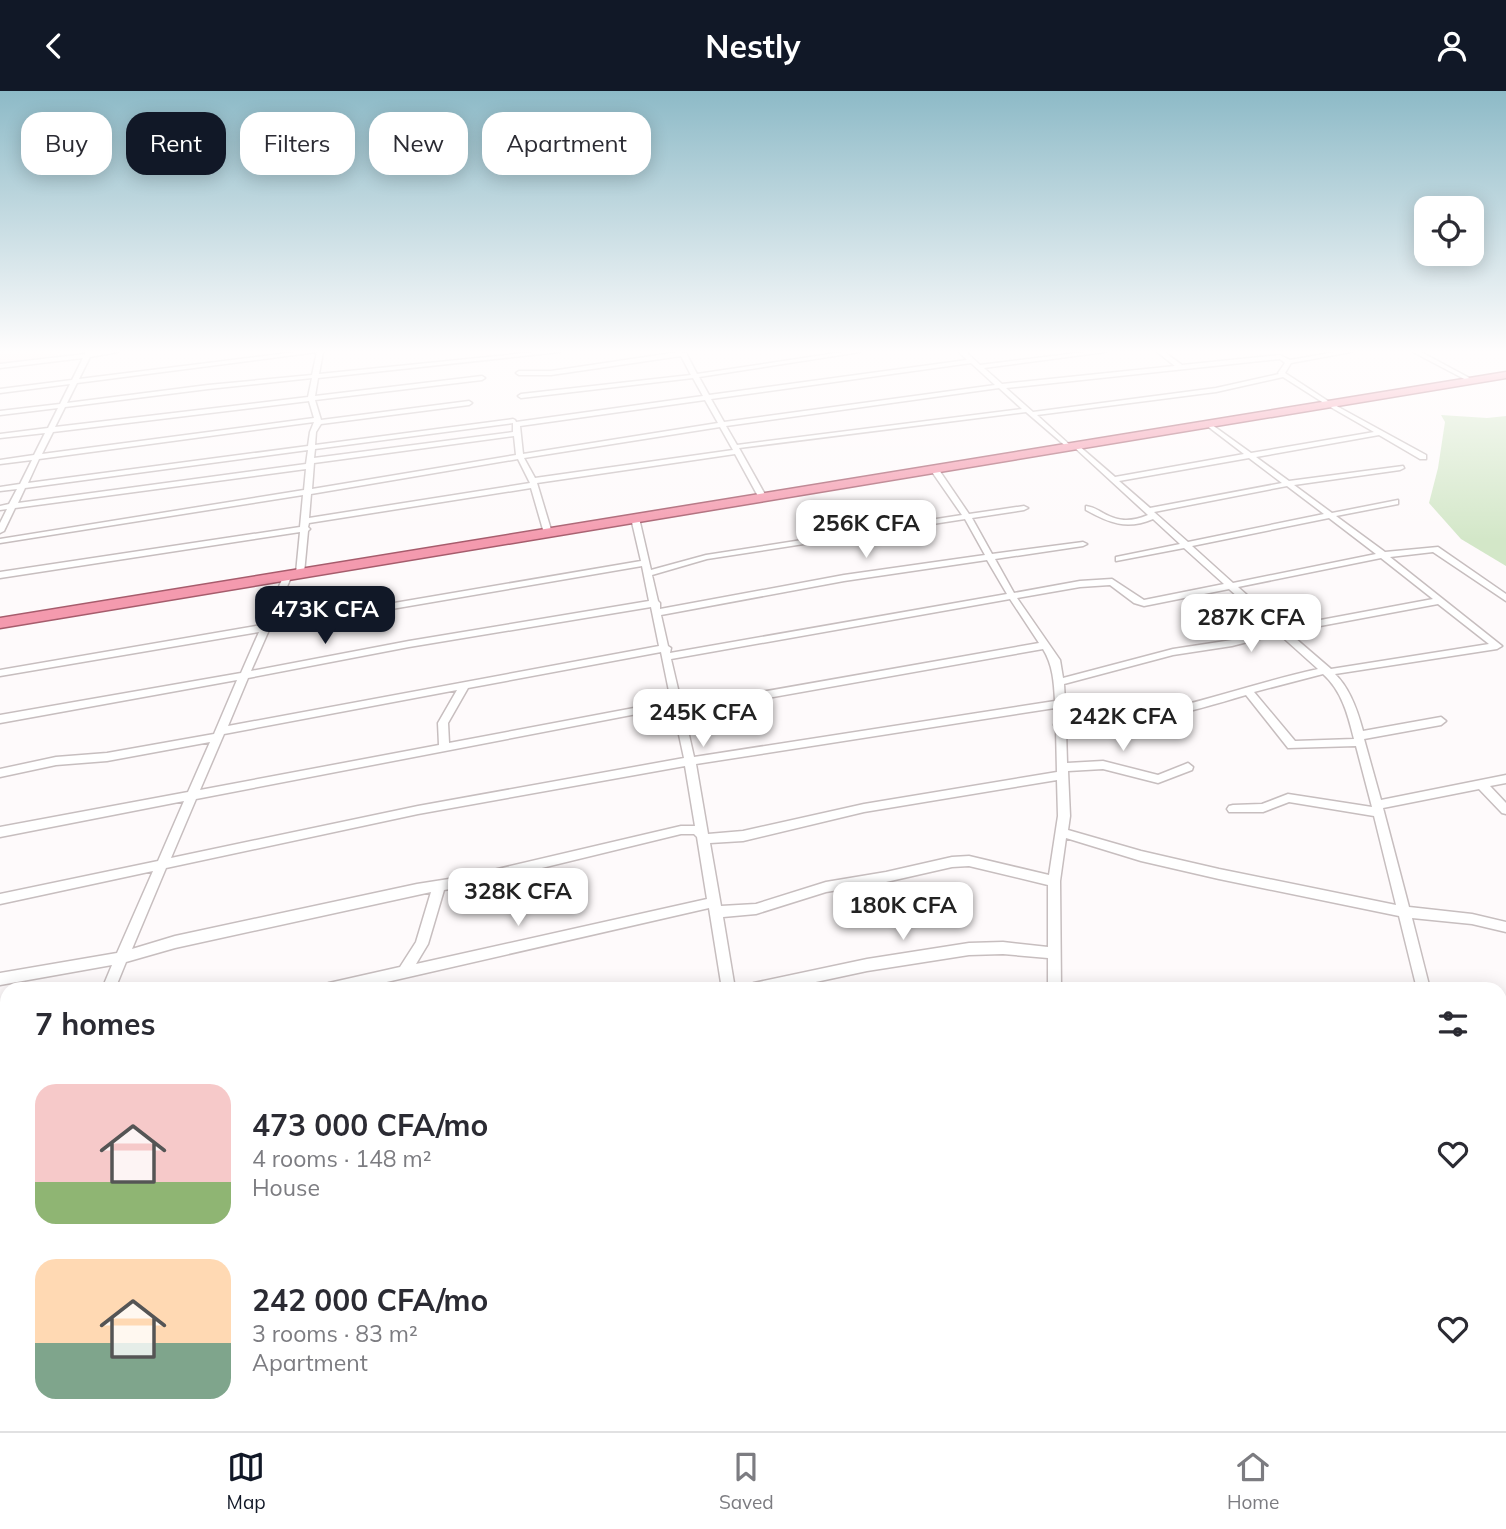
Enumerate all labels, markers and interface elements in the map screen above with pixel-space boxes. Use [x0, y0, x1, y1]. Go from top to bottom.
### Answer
text: Nestly [705, 26, 801, 66]
icon: back [35, 27, 73, 65]
icon: person [1433, 27, 1471, 65]
chip: Buy [21, 112, 112, 175]
chip: Rent [126, 112, 226, 175]
chip: Filters [240, 112, 355, 175]
chip: New [369, 112, 468, 175]
chip: Apartment [482, 112, 651, 175]
map controls [1414, 196, 1484, 266]
button: locate [1414, 196, 1484, 266]
pin: 256K CFA [794, 501, 938, 560]
text: 256K CFA [812, 508, 920, 537]
pin: 473K CFA [253, 587, 397, 646]
text: 473K CFA [271, 594, 379, 623]
pin: 287K CFA [1179, 595, 1323, 654]
text: 287K CFA [1197, 602, 1305, 631]
pin: 245K CFA [631, 689, 775, 749]
pin: 242K CFA [1051, 693, 1195, 753]
text: 245K CFA [649, 697, 757, 726]
text: 242K CFA [1069, 701, 1177, 730]
pin: 328K CFA [446, 869, 590, 928]
text: 328K CFA [464, 876, 572, 905]
pin: 180K CFA [831, 883, 975, 942]
text: 180K CFA [849, 890, 957, 919]
text: 7 homes [35, 1005, 156, 1043]
icon: filters [1434, 1005, 1472, 1043]
text: 473 000 CFA/mo [252, 1106, 488, 1144]
icon: home [91, 1112, 175, 1196]
icon: heart [1434, 1135, 1472, 1173]
text: 4 rooms · 148 m² [252, 1144, 432, 1173]
text: House [252, 1173, 320, 1202]
text: 242 000 CFA/mo [252, 1281, 488, 1319]
icon: home [91, 1287, 175, 1371]
icon: heart [1434, 1310, 1472, 1348]
text: 3 rooms · 83 m² [252, 1319, 418, 1348]
text: Apartment [252, 1348, 368, 1377]
tab: Map [227, 1448, 266, 1514]
tab: Saved [719, 1448, 774, 1514]
tab: Home [1227, 1448, 1279, 1514]

